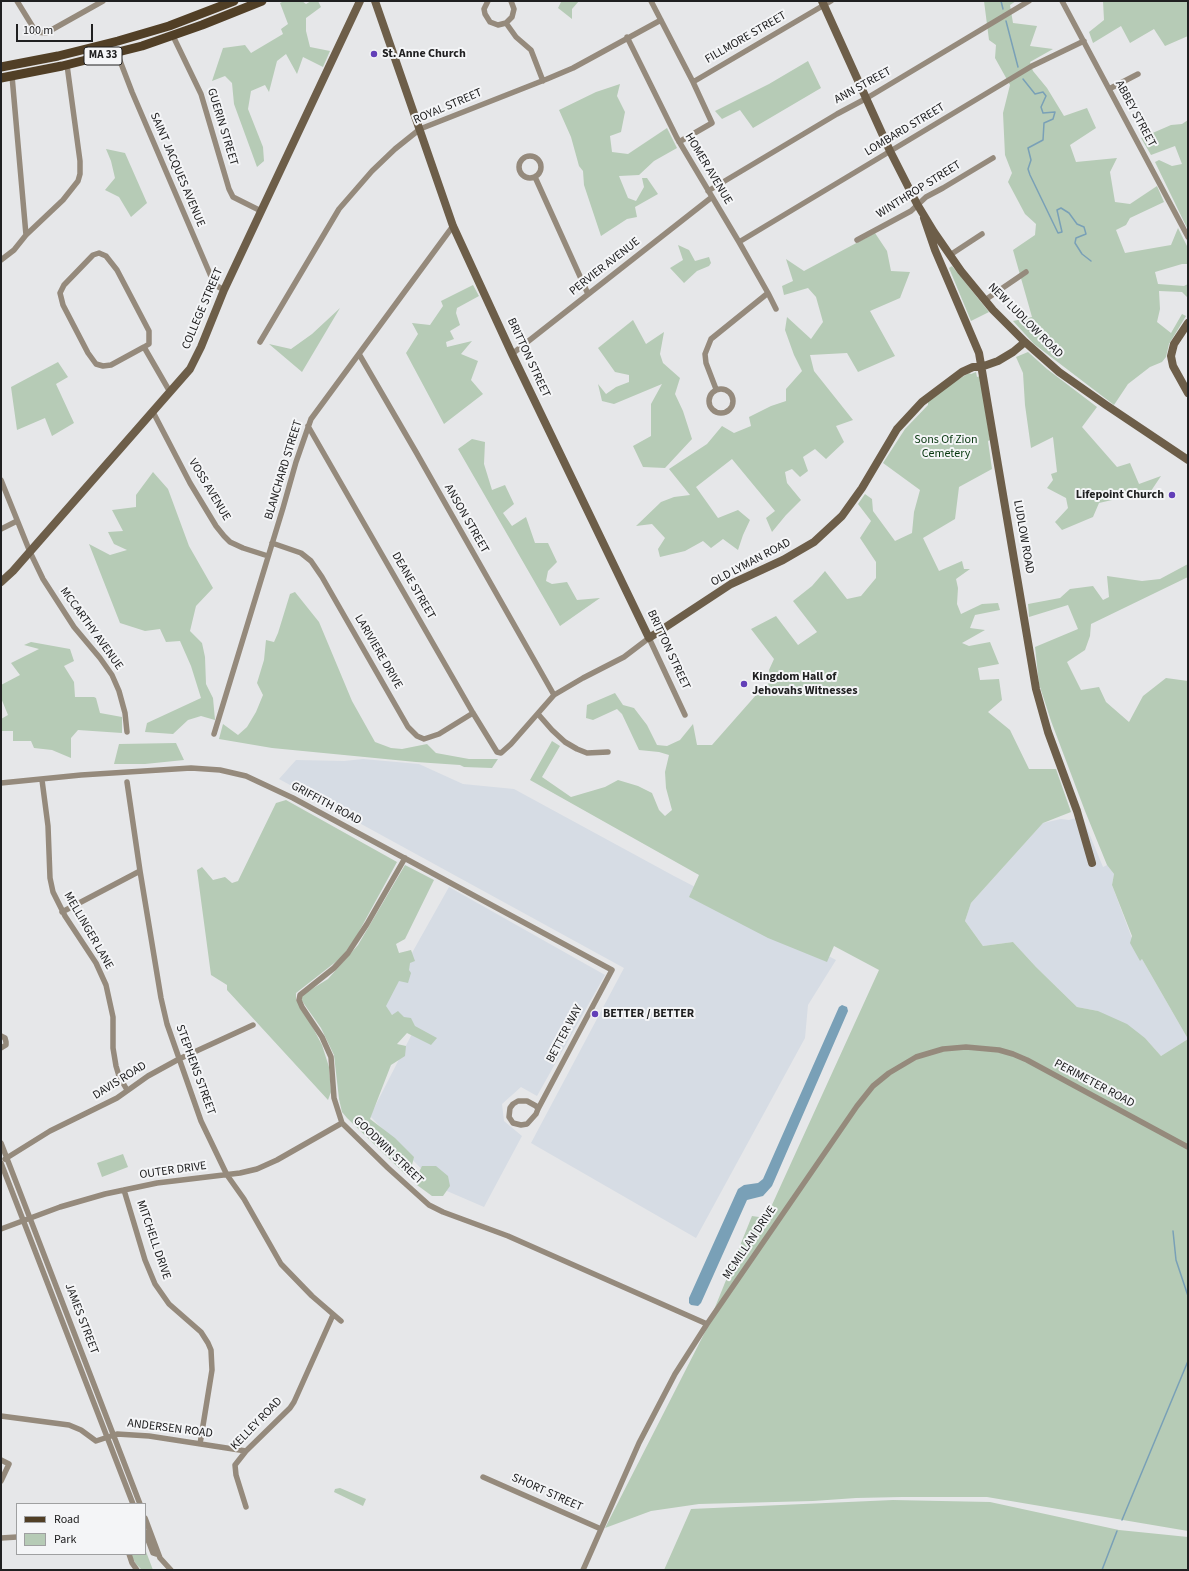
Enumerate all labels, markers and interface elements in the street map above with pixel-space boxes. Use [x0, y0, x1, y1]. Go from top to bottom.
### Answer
street label: FILLMORE STREET [703, 9, 789, 67]
scale bar [18, 16, 95, 42]
text: 100 m [23, 22, 53, 39]
road number: MA 33 [84, 47, 122, 65]
place label: St. Anne Church [382, 47, 466, 61]
marker: St. Anne Church [369, 49, 379, 59]
street label: ANN STREET [832, 64, 894, 108]
street label: ABBEY STREET [1111, 78, 1159, 150]
street label: ROYAL STREET [411, 86, 485, 128]
street label: GUERIN STREET [203, 87, 241, 167]
street label: LOMBARD STREET [862, 100, 948, 160]
street label: SAINT JACQUES AVENUE [146, 111, 208, 229]
street label: HOMER AVENUE [681, 131, 735, 207]
street label: WINTHROP STREET [874, 158, 964, 222]
street label: PERVIER AVENUE [567, 235, 643, 299]
street label: COLLEGE STREET [179, 266, 227, 352]
street label: NEW LUDLOW ROAD [984, 280, 1066, 362]
street label: BRITTON STREET [503, 316, 553, 400]
street label: BLANCHARD STREET [262, 418, 306, 522]
park label: Sons Of Zion Cemetery [914, 433, 978, 461]
street label: VOSS AVENUE [185, 456, 233, 524]
street label: ANSON STREET [440, 482, 492, 556]
place label: Lifepoint Church [1076, 488, 1164, 502]
marker: Lifepoint Church [1167, 490, 1177, 500]
street label: LUDLOW ROAD [1009, 499, 1037, 575]
street label: OLD LYMAN ROAD [709, 536, 793, 590]
street label: DEANE STREET [388, 550, 438, 622]
street label: MCCARTHY AVENUE [56, 585, 126, 673]
street label: BRITTON STREET [643, 608, 693, 692]
street label: LARIVIERE DRIVE [351, 612, 405, 692]
place label: Kingdom Hall of Jehovahs Witnesses [752, 670, 858, 698]
marker: Kingdom Hall of Jehovahs Witnesses [739, 679, 749, 689]
street label: GRIFFITH ROAD [288, 779, 364, 829]
street label: MELLINGER LANE [60, 890, 116, 972]
street label: BETTER WAY [544, 1003, 586, 1065]
place label: BETTER / BETTER [603, 1007, 694, 1021]
marker: BETTER / BETTER [590, 1009, 600, 1019]
street label: STEPHENS STREET [172, 1023, 218, 1117]
street label: PERIMETER ROAD [1051, 1057, 1137, 1111]
street label: DAVIS ROAD [91, 1059, 149, 1103]
street label: GOODWIN STREET [350, 1114, 426, 1188]
street label: OUTER DRIVE [139, 1159, 207, 1183]
street label: MITCHELL DRIVE [133, 1198, 173, 1282]
street label: MCMILLAN DRIVE [720, 1203, 780, 1283]
street label: JAMES STREET [61, 1282, 101, 1356]
street label: KELLEY ROAD [228, 1395, 286, 1453]
street label: ANDERSEN ROAD [126, 1417, 214, 1441]
street label: SHORT STREET [509, 1471, 585, 1515]
legend [16, 1503, 146, 1555]
text: Road [54, 1511, 80, 1528]
text: Park [54, 1531, 76, 1548]

